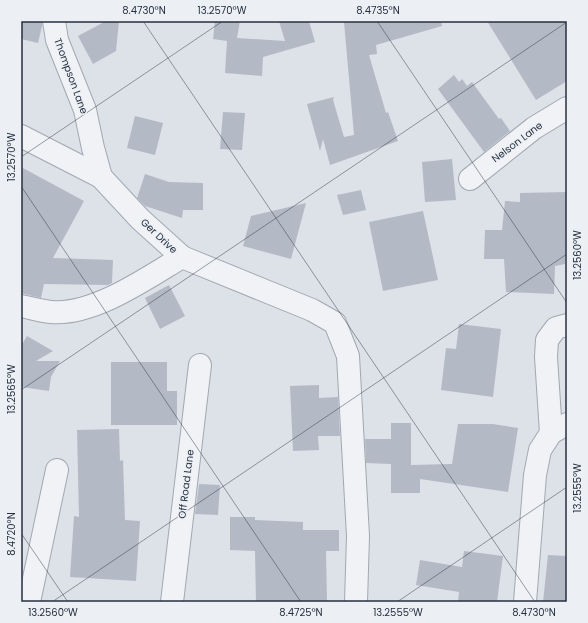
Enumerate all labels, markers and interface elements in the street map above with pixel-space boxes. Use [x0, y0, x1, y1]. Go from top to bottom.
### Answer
text: 8.4730°N [122, 3, 166, 18]
text: 13.2570°W [198, 3, 247, 18]
text: 8.4735°N [356, 3, 400, 18]
street label: Thompson Lane [50, 36, 92, 116]
street label: Nelson Lane [489, 118, 545, 166]
text: 13.2570°W [4, 132, 19, 181]
street label: Ger Drive [137, 215, 181, 257]
text: 13.2560°W [570, 230, 585, 280]
text: 13.2565°W [4, 364, 19, 414]
street label: Off Road Lane [174, 449, 198, 519]
text: 13.2555°W [570, 463, 585, 513]
text: 8.4720°N [4, 512, 19, 556]
text: 13.2560°W [28, 605, 78, 620]
text: 8.4725°N [279, 605, 323, 620]
text: 13.2555°W [373, 605, 423, 620]
text: 8.4730°N [512, 605, 556, 620]

